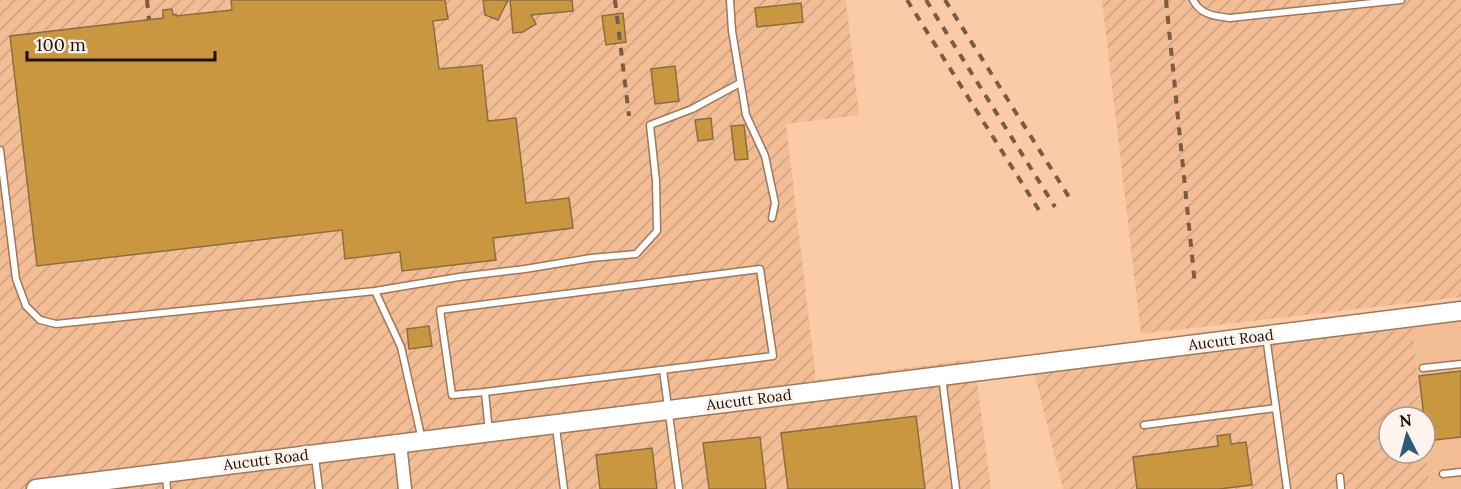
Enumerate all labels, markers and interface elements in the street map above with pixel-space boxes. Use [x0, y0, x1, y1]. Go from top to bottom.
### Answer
scale bar [27, 24, 214, 62]
text: 100 m [36, 33, 86, 56]
street label: Aucutt Road [1186, 325, 1275, 354]
street label: Aucutt Road [704, 385, 793, 414]
north arrow [1377, 405, 1437, 465]
text: N [1398, 409, 1413, 431]
street label: Aucutt Road [221, 445, 310, 474]

